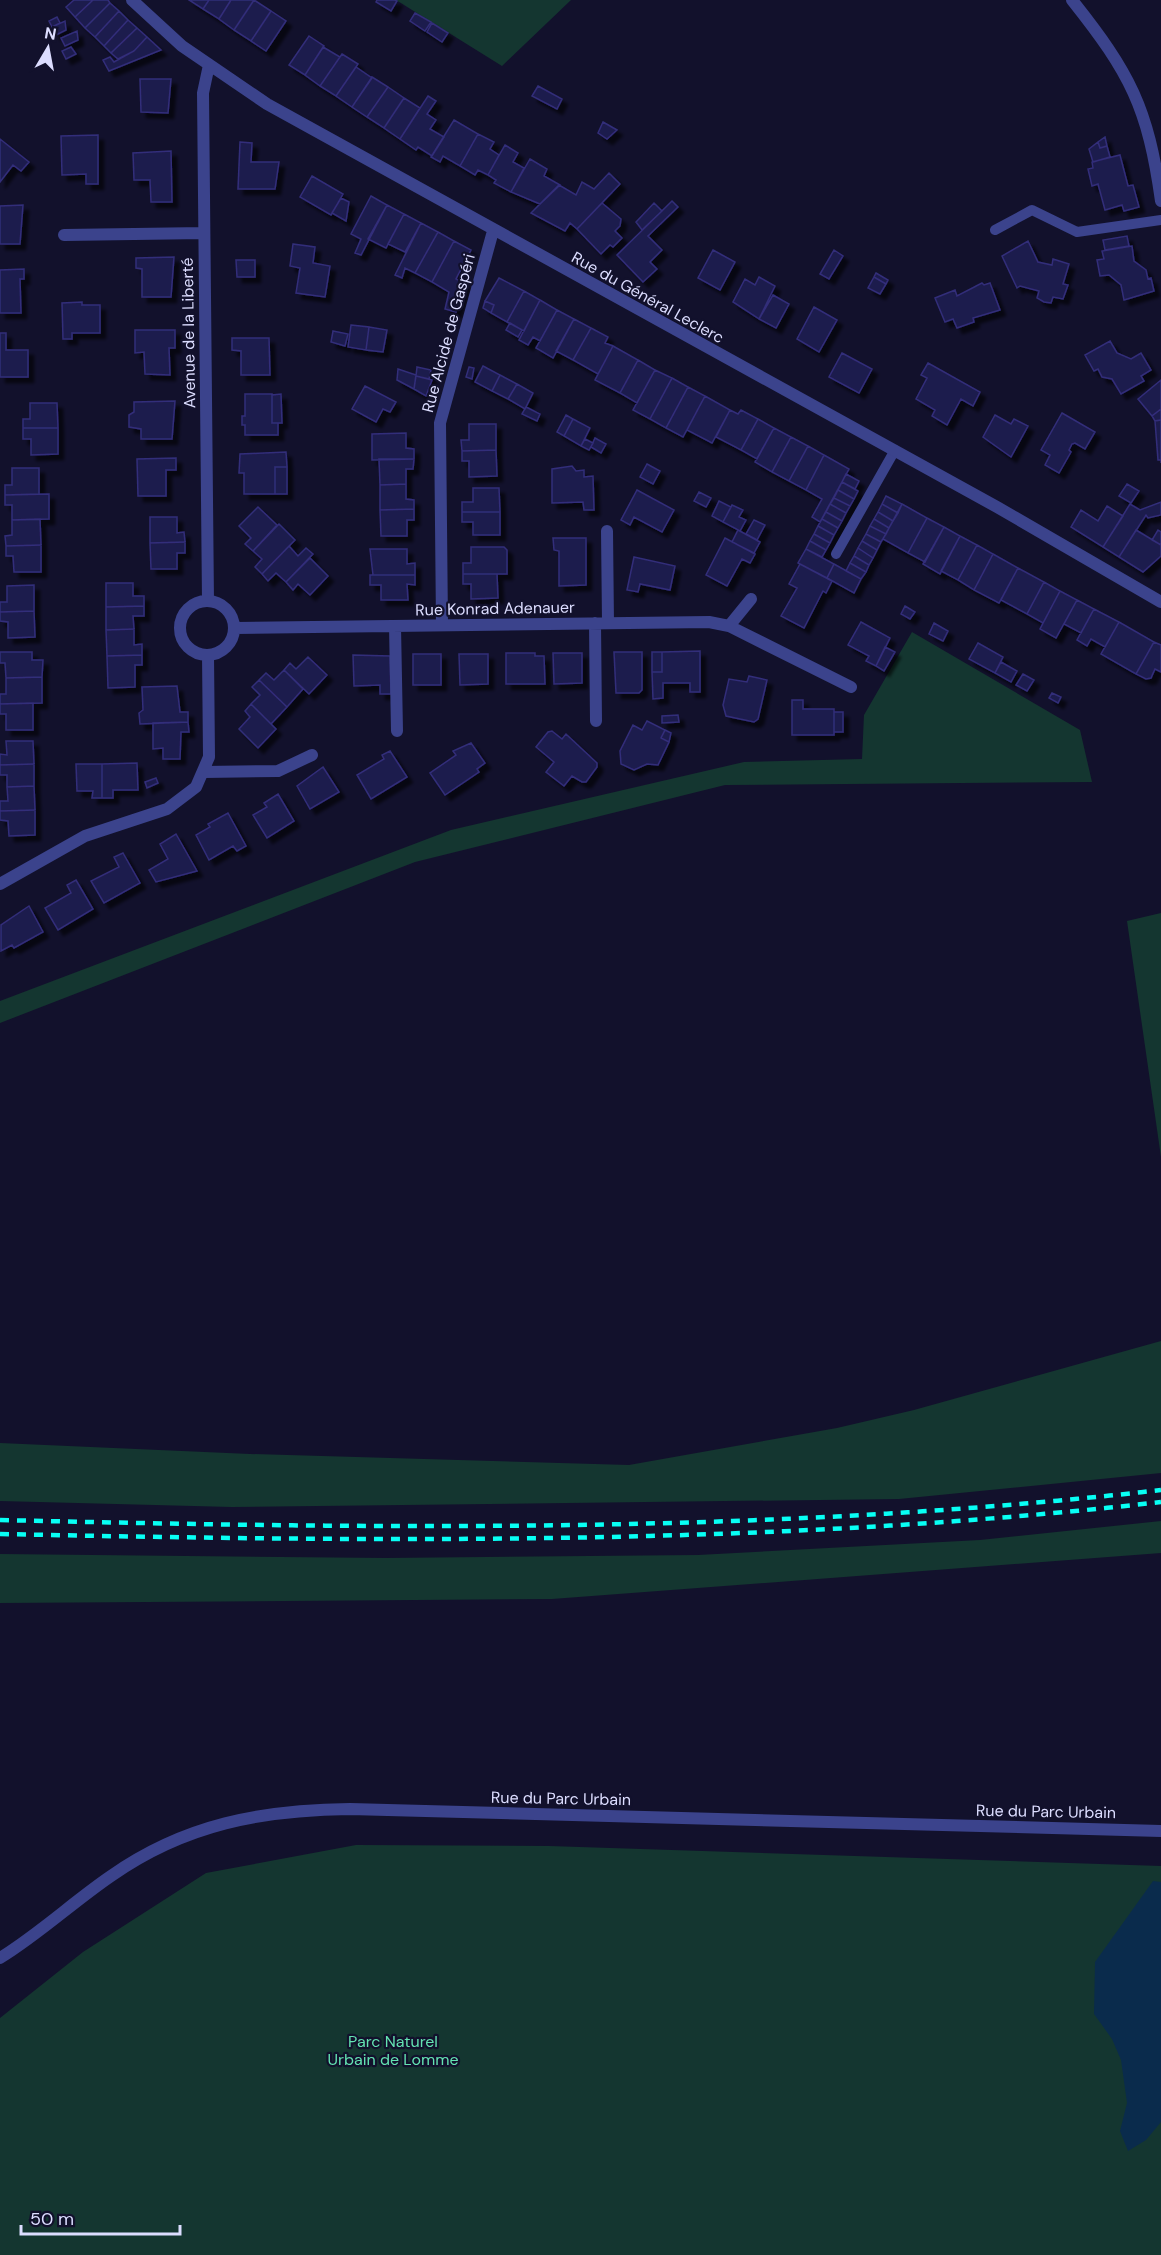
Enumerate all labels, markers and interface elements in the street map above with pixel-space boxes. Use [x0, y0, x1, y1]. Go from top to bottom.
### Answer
north arrow [18, 18, 78, 78]
text: N [43, 22, 58, 45]
street label: Rue du Général Leclerc [568, 247, 728, 348]
street label: Rue Alcide de Gaspéri [417, 251, 480, 415]
street label: Avenue de la Liberté [177, 257, 200, 409]
street label: Rue Konrad Adenauer [415, 597, 575, 620]
street label: Rue du Parc Urbain [491, 1787, 631, 1810]
street label: Rue du Parc Urbain [976, 1800, 1116, 1823]
park label: Parc Naturel Urbain de Lomme [328, 2031, 458, 2070]
scale bar [21, 2198, 180, 2236]
text: 50 m [30, 2207, 74, 2231]

